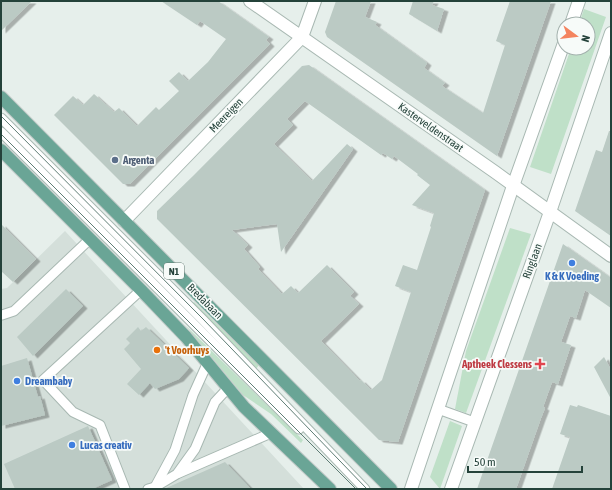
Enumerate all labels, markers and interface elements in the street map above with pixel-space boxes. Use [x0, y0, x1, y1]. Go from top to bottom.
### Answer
north arrow [556, 16, 596, 56]
text: N [579, 34, 592, 43]
street label: Meereigen [207, 95, 245, 135]
street label: Kasterveldenstraat [396, 100, 466, 154]
place label: Argenta [122, 154, 154, 166]
marker: Argenta [110, 155, 120, 165]
street label: Ringlaan [520, 242, 544, 280]
marker: K & K Voeding [567, 258, 577, 268]
road number: N1 [164, 263, 184, 279]
place label: K & K Voeding [545, 270, 599, 282]
street label: Bredabaan [185, 281, 225, 321]
place label: 't Voorhuys [165, 344, 209, 356]
marker: 't Voorhuys [152, 345, 162, 355]
place label: Aptheek Clessens [461, 358, 532, 370]
marker: Aptheek Clessens [535, 359, 545, 369]
place label: Dreambaby [25, 375, 73, 387]
marker: Dreambaby [12, 376, 22, 386]
place label: Lucas creativ [80, 439, 132, 451]
marker: Lucas creativ [67, 440, 77, 450]
scale bar [468, 448, 582, 474]
text: 50 m [474, 455, 496, 469]

